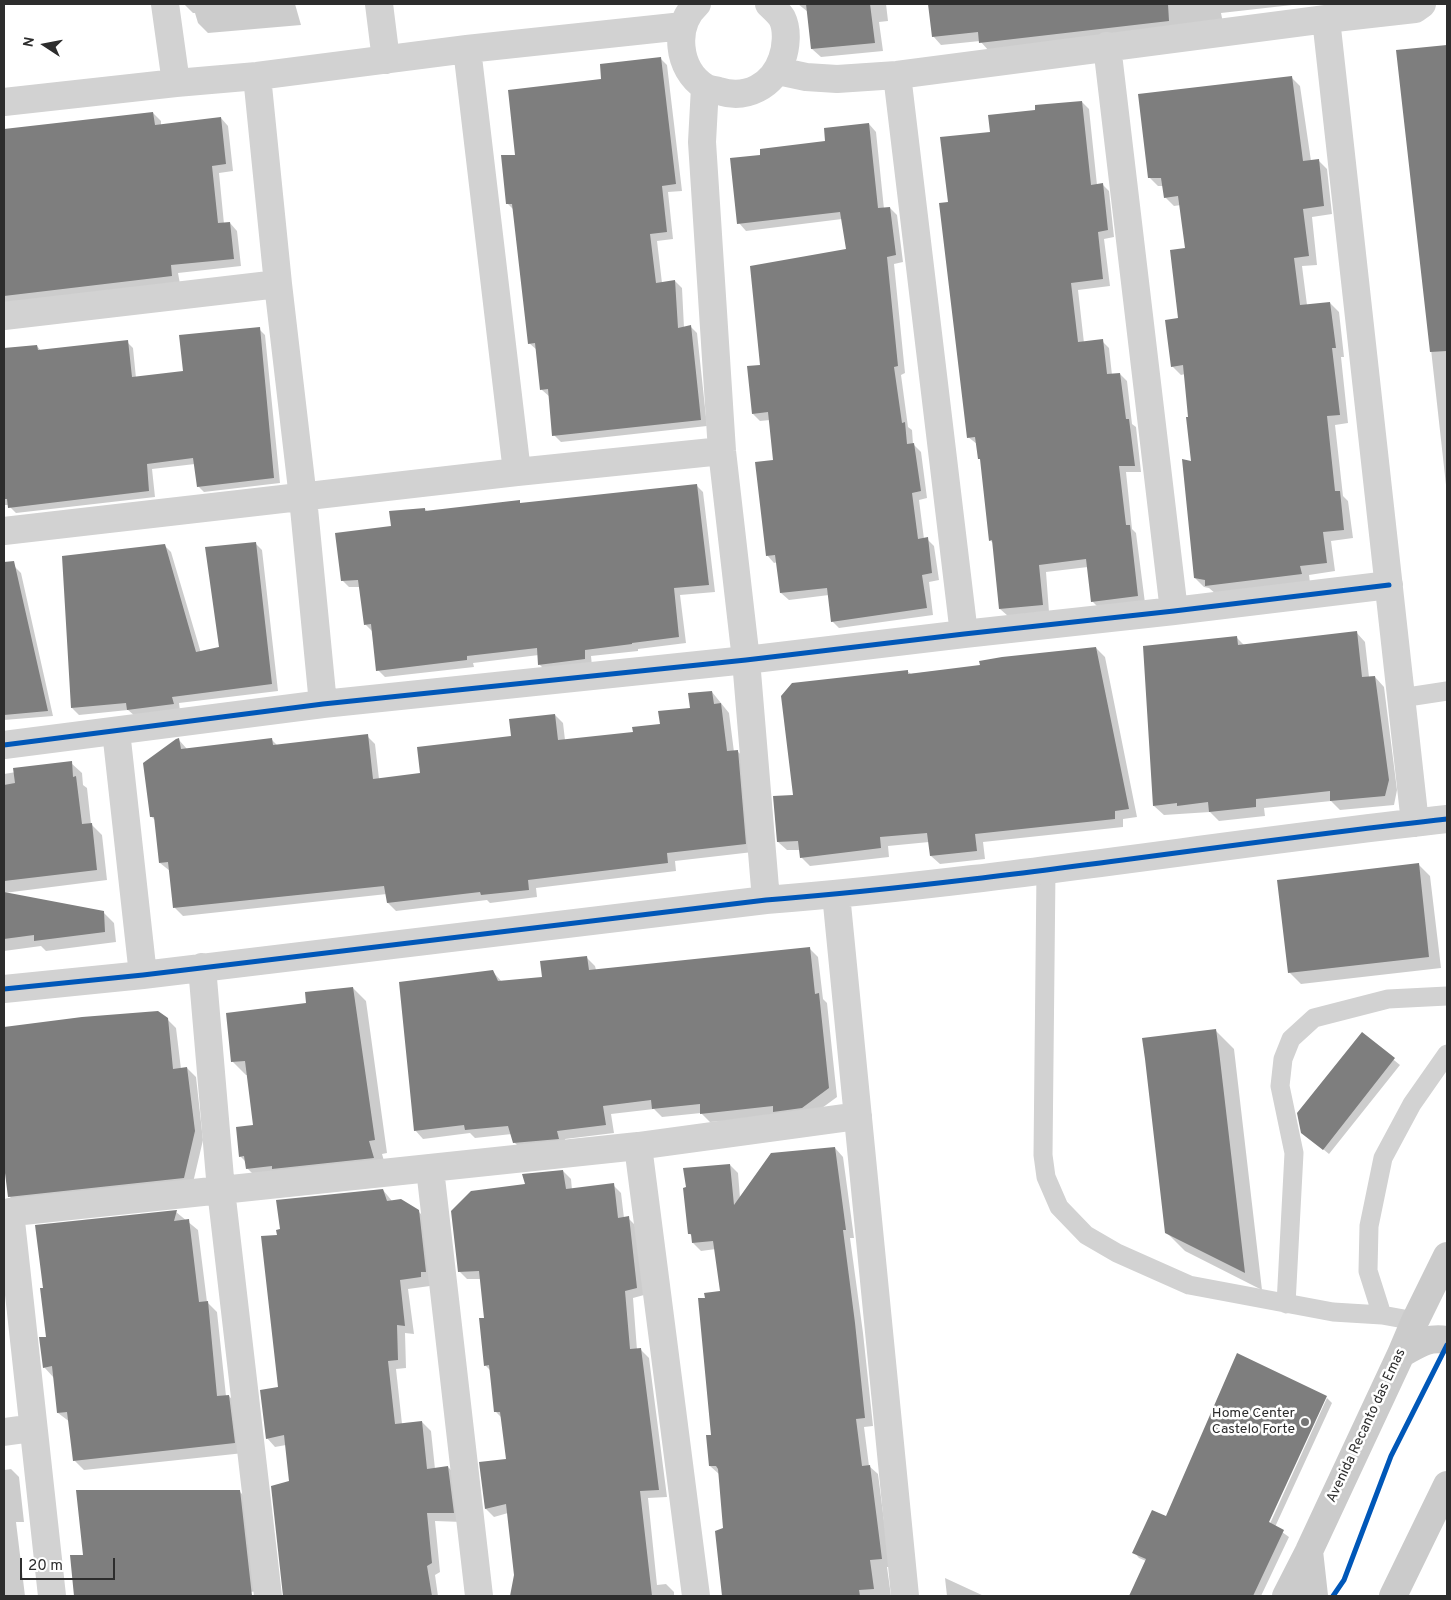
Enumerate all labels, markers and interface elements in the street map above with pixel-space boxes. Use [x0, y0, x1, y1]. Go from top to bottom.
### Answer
north arrow [20, 20, 70, 70]
text: N [20, 35, 39, 49]
street label: Avenida Recanto das Emas [1324, 1346, 1410, 1506]
place label: Home Center Castelo Forte [1212, 1406, 1295, 1438]
marker: Home Center Castelo Forte [1299, 1416, 1311, 1428]
scale bar [22, 1548, 118, 1580]
text: 20 m [28, 1557, 63, 1576]

